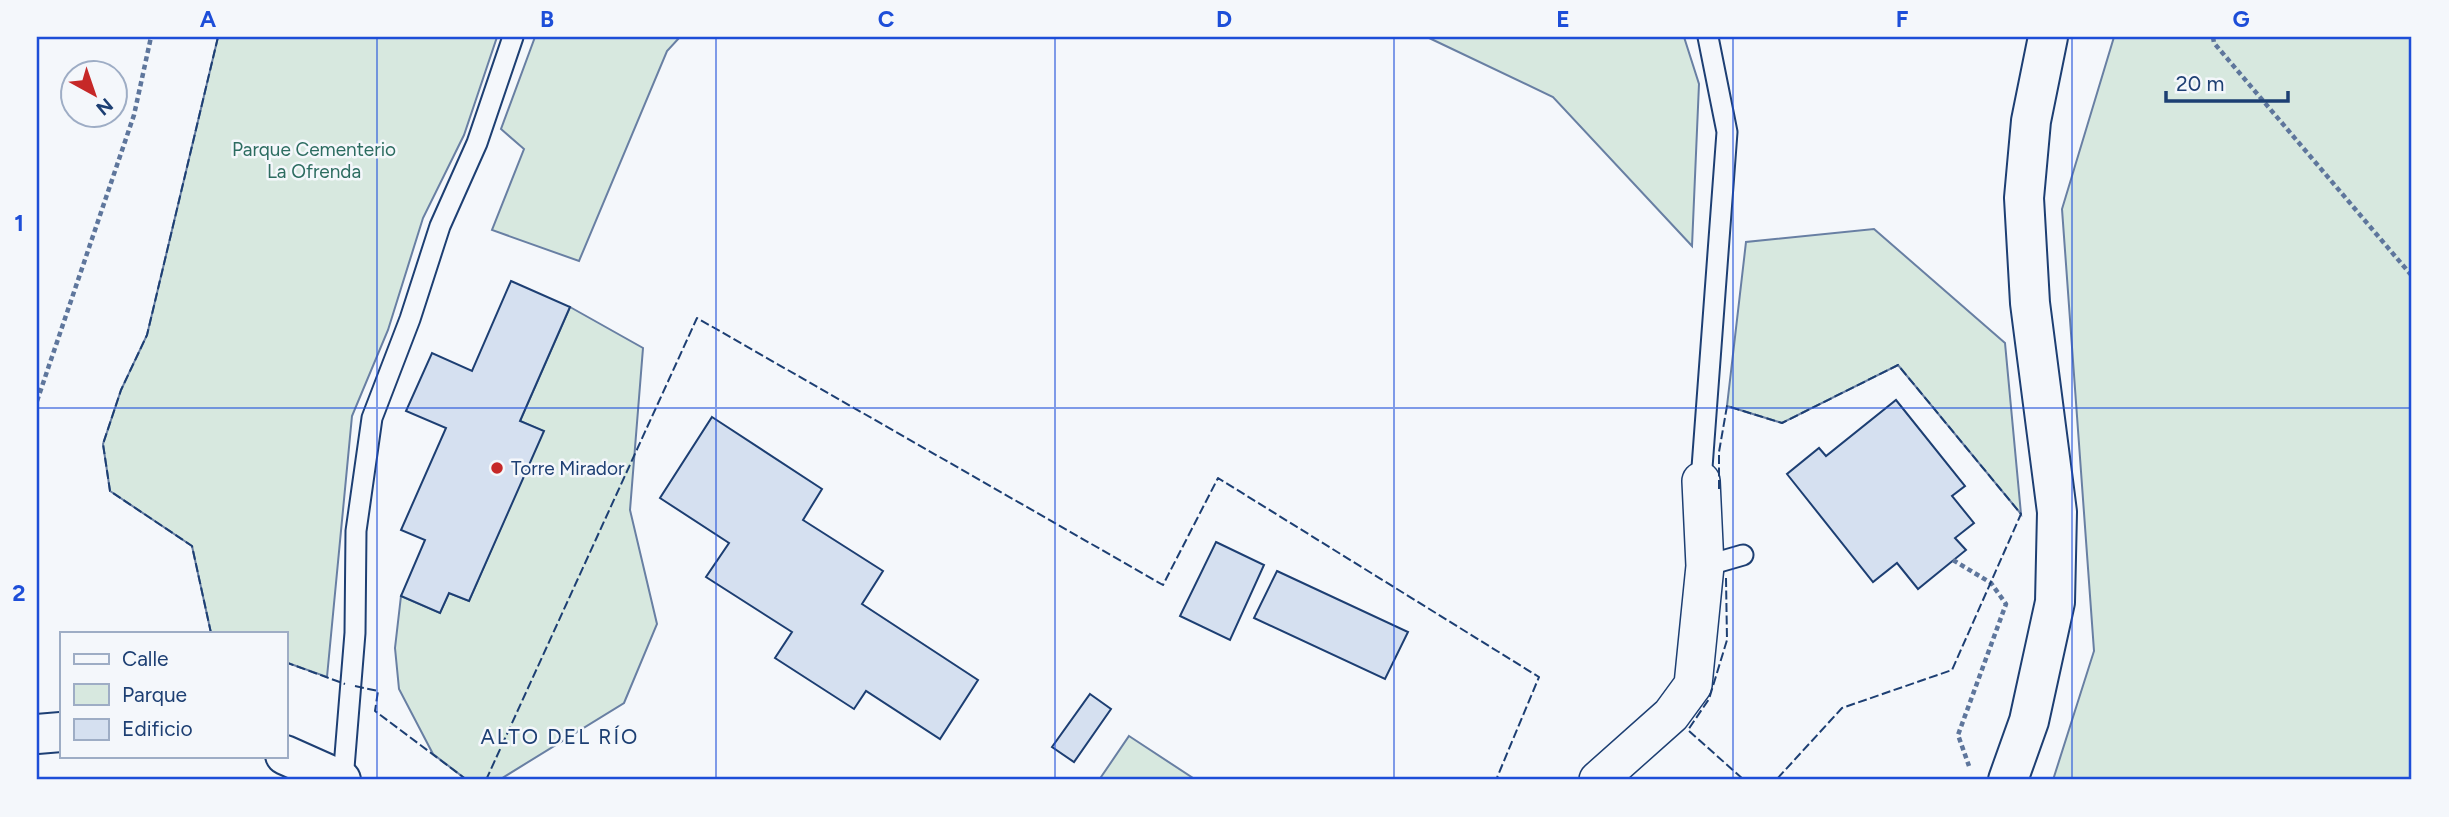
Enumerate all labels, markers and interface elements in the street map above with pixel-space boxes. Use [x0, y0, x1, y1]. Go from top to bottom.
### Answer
text: A [200, 5, 217, 33]
text: B [540, 5, 554, 33]
text: C [878, 5, 895, 33]
text: D [1216, 5, 1232, 33]
text: E [1556, 5, 1570, 33]
text: F [1896, 5, 1909, 33]
text: G [2232, 5, 2250, 33]
north arrow [60, 60, 130, 130]
scale bar [2166, 60, 2288, 104]
text: 20 m [2176, 71, 2224, 96]
text: N [92, 93, 118, 120]
park label: Parque Cementerio La Ofrenda [232, 138, 396, 183]
text: 1 [14, 209, 24, 237]
place label: Torre Mirador [511, 457, 625, 480]
marker: Torre Mirador [489, 460, 505, 476]
text: 2 [12, 579, 26, 607]
legend [60, 632, 287, 758]
text: Calle [122, 646, 169, 671]
text: Parque [122, 682, 187, 707]
text: Edificio [122, 716, 193, 741]
district label: ALTO DEL RÍO [481, 724, 639, 749]

